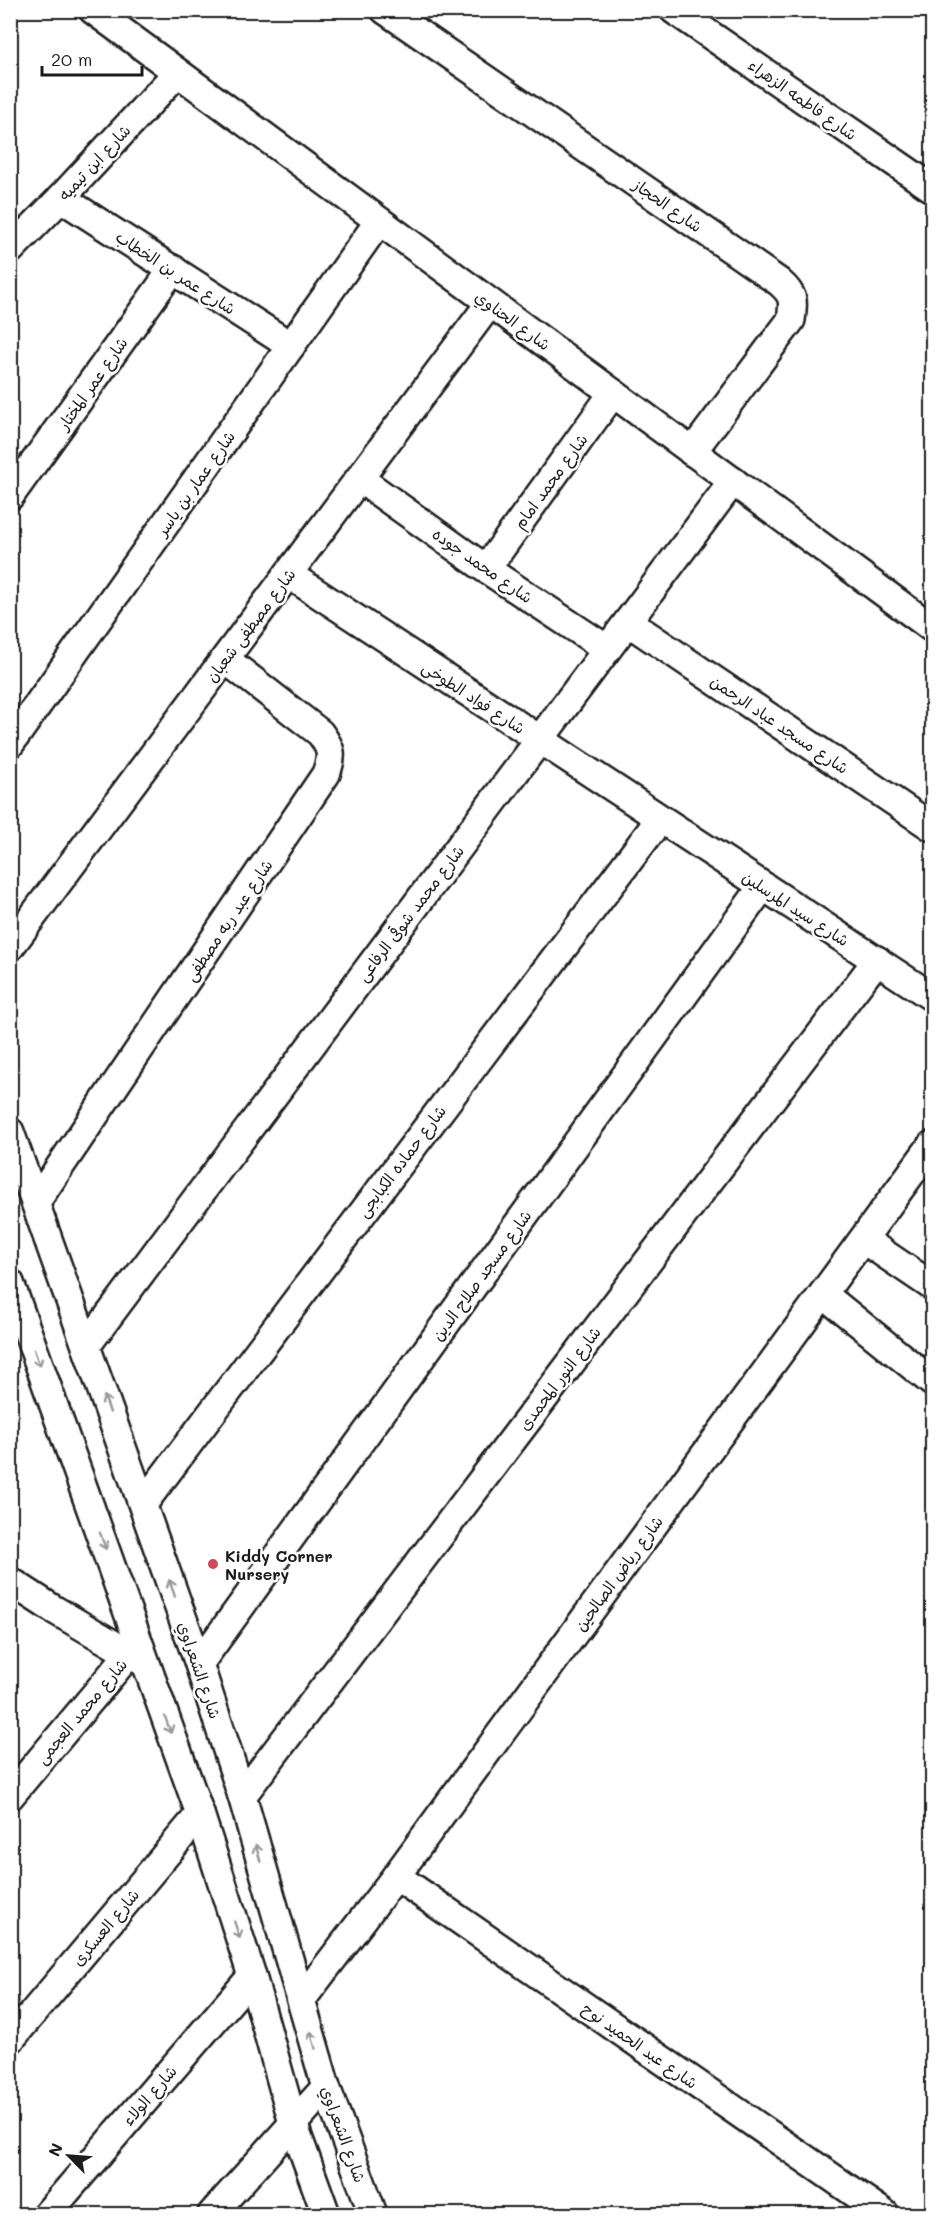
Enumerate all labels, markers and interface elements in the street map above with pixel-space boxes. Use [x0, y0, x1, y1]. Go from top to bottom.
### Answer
scale bar [42, 39, 142, 77]
text: 20 m [51, 47, 92, 71]
street label: شارع فاطمه الزهراء [743, 54, 861, 146]
street label: شارع ابن تيميه [53, 120, 136, 206]
street label: شارع الحجاز [627, 172, 707, 238]
street label: شارع عمر بن الخطاب [111, 225, 240, 320]
street label: شارع الحناوي [470, 285, 555, 356]
street label: شارع عمر المختار [51, 333, 133, 436]
street label: شارع عمار بن ياسر [150, 426, 241, 543]
street label: شارع محمد امام [508, 429, 594, 535]
street label: شارع محمد جوده [428, 523, 537, 609]
street label: شارع مصطفى شعبان [200, 564, 301, 687]
street label: شارع فواد الطوخى [417, 656, 530, 740]
street label: شارع مسجد عباد الرحمن [706, 670, 853, 780]
street label: شارع محمد شوقى الرفاعى [352, 841, 470, 987]
street label: شارع عبد ربه مصطفى [179, 855, 278, 986]
street label: شارع سيد المرسلين [738, 866, 853, 952]
street label: شارع حماده الكبابجى [352, 1101, 452, 1222]
street label: شارع مسجد صلاح الدين [426, 1205, 537, 1346]
street label: شارع النور المحمدى [513, 1322, 606, 1435]
one-way arrow [33, 1348, 44, 1367]
one-way arrow [101, 1395, 112, 1414]
street label: شارع رياض الصالحين [569, 1511, 669, 1636]
one-way arrow [98, 1532, 109, 1550]
place label: Kiddy Corner Nursery [225, 1545, 333, 1584]
marker: Kiddy Corner Nursery [206, 1557, 220, 1571]
one-way arrow [166, 1579, 177, 1597]
street label: شارع الشعراوي [172, 1619, 226, 1722]
street label: شارع محمد العجمى [31, 1654, 133, 1769]
one-way arrow [164, 1715, 175, 1734]
one-way arrow [252, 1844, 263, 1863]
street label: شارع العسكرى [67, 1884, 145, 1971]
one-way arrow [232, 1920, 243, 1939]
street label: شارع عبد الحميد نوح [577, 1997, 702, 2094]
one-way arrow [307, 2031, 318, 2050]
street label: شارع الولاء [117, 2061, 182, 2131]
street label: شارع الشعراوي [315, 2083, 371, 2186]
north arrow [39, 2126, 99, 2186]
text: N [43, 2140, 67, 2159]

